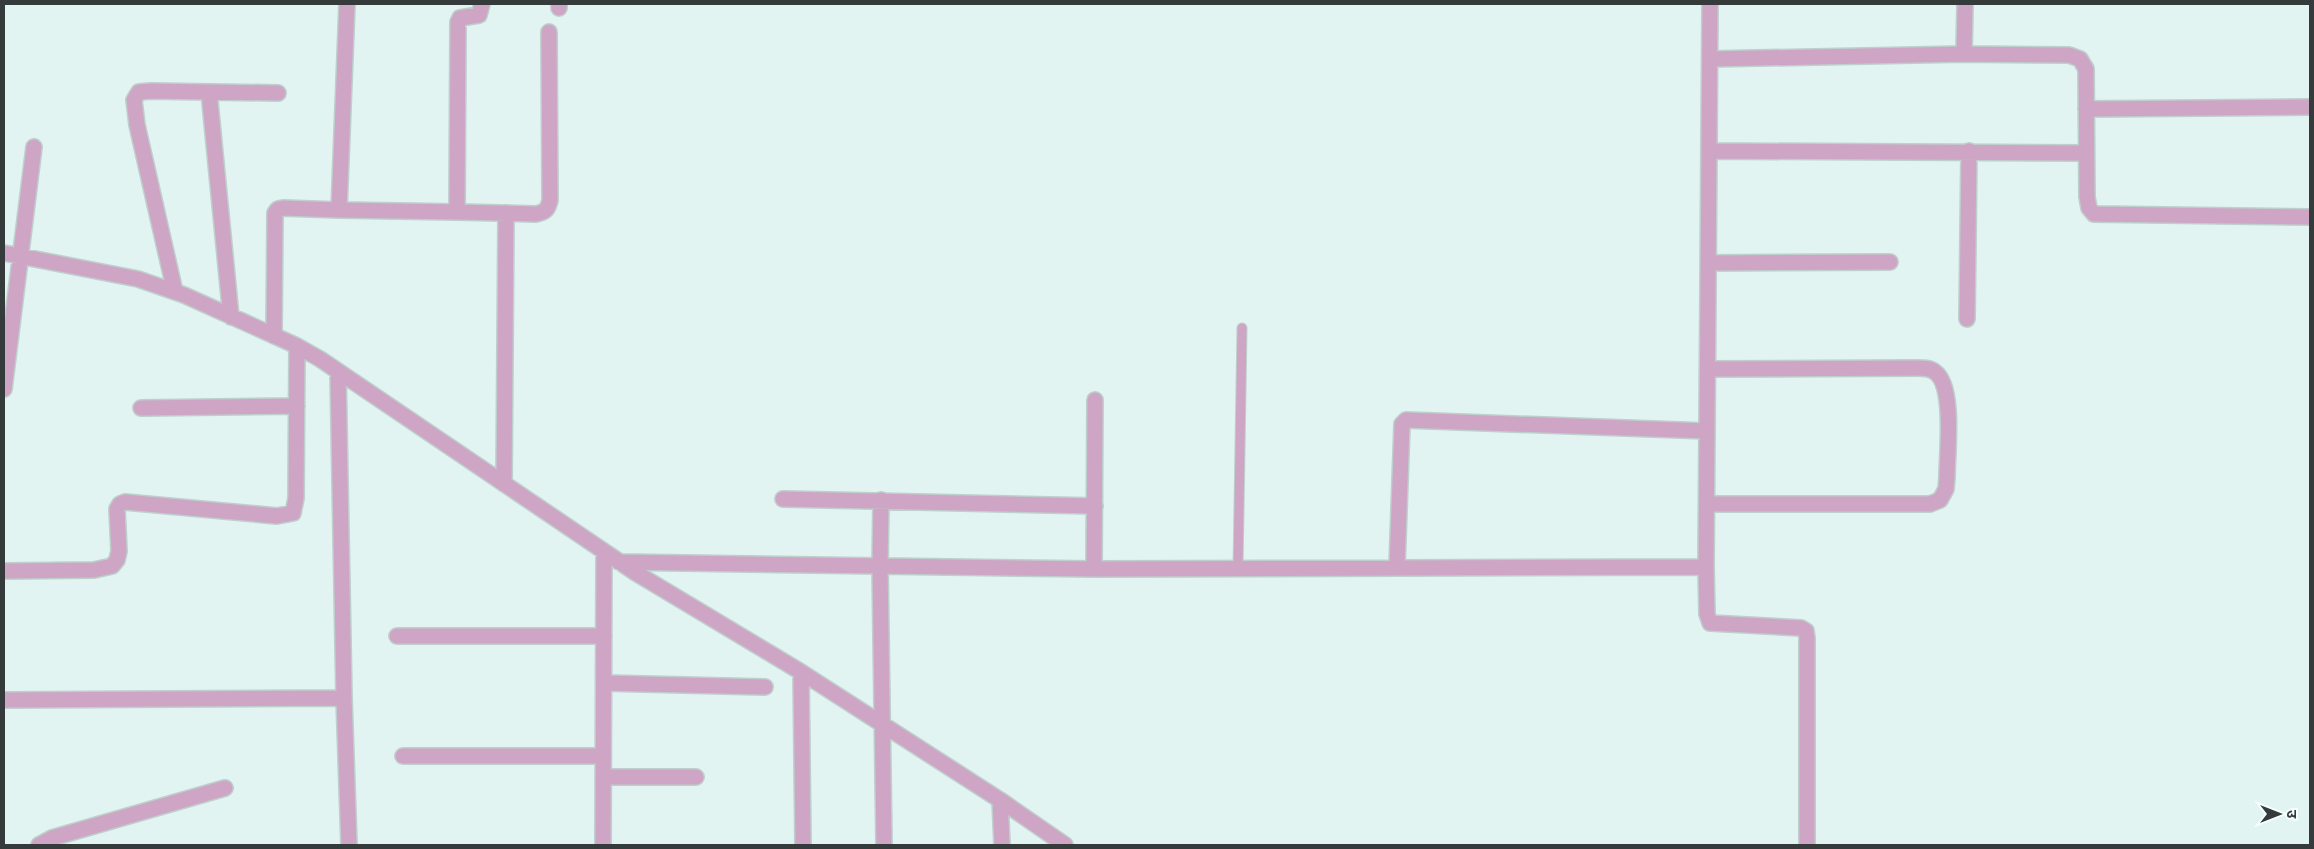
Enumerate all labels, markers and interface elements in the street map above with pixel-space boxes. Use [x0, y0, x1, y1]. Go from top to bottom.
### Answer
north arrow [2254, 789, 2304, 839]
text: उ [2284, 810, 2300, 819]

